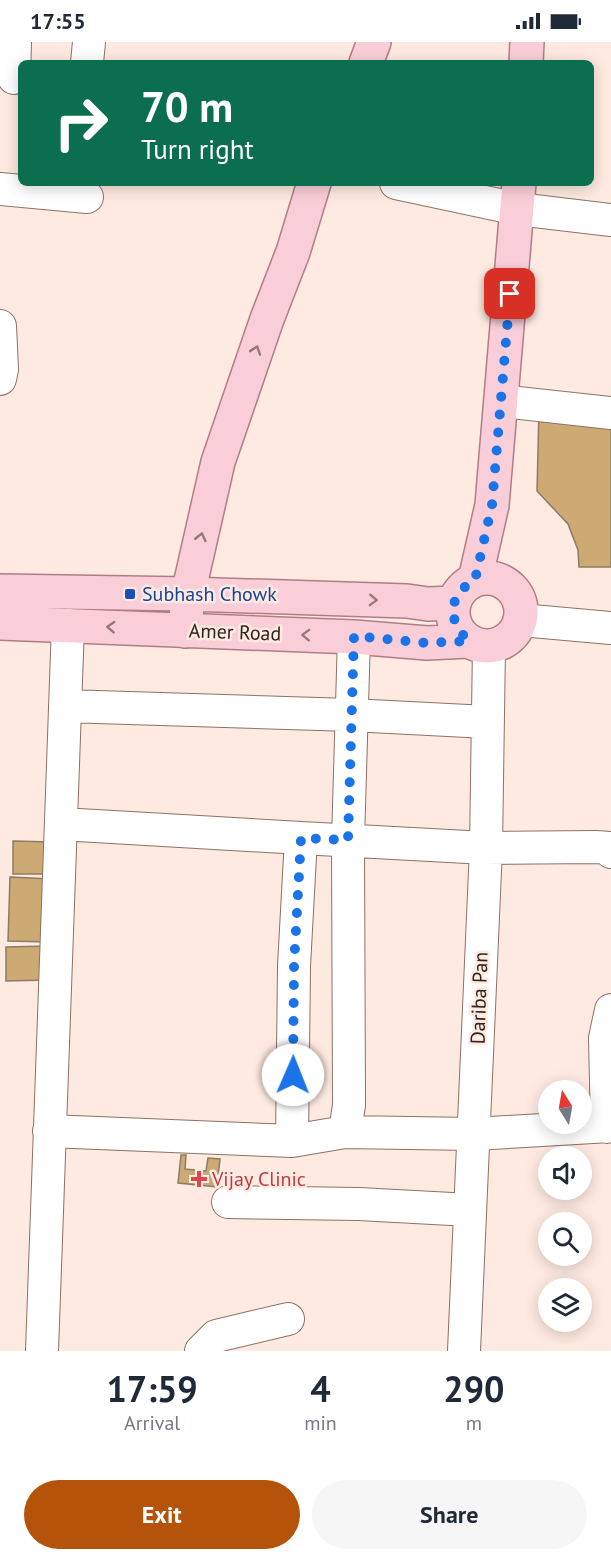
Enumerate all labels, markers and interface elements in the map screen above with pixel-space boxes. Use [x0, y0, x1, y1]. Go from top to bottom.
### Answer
text: 17:55 [30, 7, 86, 35]
text: 70 m [141, 79, 233, 134]
icon: right [42, 84, 120, 162]
text: Turn right [141, 132, 254, 166]
pin [484, 268, 535, 319]
icon: arrive [493, 277, 526, 310]
one-way arrow [249, 345, 262, 356]
one-way arrow [194, 532, 207, 542]
place label: Subhash Chowk [142, 581, 277, 607]
marker: Subhash Chowk [123, 587, 137, 601]
one-way arrow [368, 594, 377, 607]
street label: Amer Road [188, 617, 282, 647]
one-way arrow [106, 621, 115, 634]
one-way arrow [301, 629, 310, 641]
street label: Dariba Pan [464, 951, 494, 1045]
position arrow [261, 1043, 325, 1107]
north arrow [538, 1080, 592, 1134]
map controls [538, 1080, 592, 1332]
button: sound [538, 1146, 592, 1200]
place label: Vijay Clinic [211, 1166, 306, 1192]
marker: Vijay Clinic [190, 1170, 208, 1188]
button: search [538, 1212, 592, 1266]
button: layers [538, 1278, 592, 1332]
text: 17:59 [106, 1365, 198, 1412]
text: 4 [310, 1365, 331, 1412]
text: 290 [443, 1365, 505, 1412]
text: Arrival [124, 1410, 180, 1436]
text: min [304, 1410, 337, 1436]
text: m [466, 1410, 482, 1436]
button: Exit [24, 1480, 300, 1549]
button: Share [312, 1480, 587, 1549]

